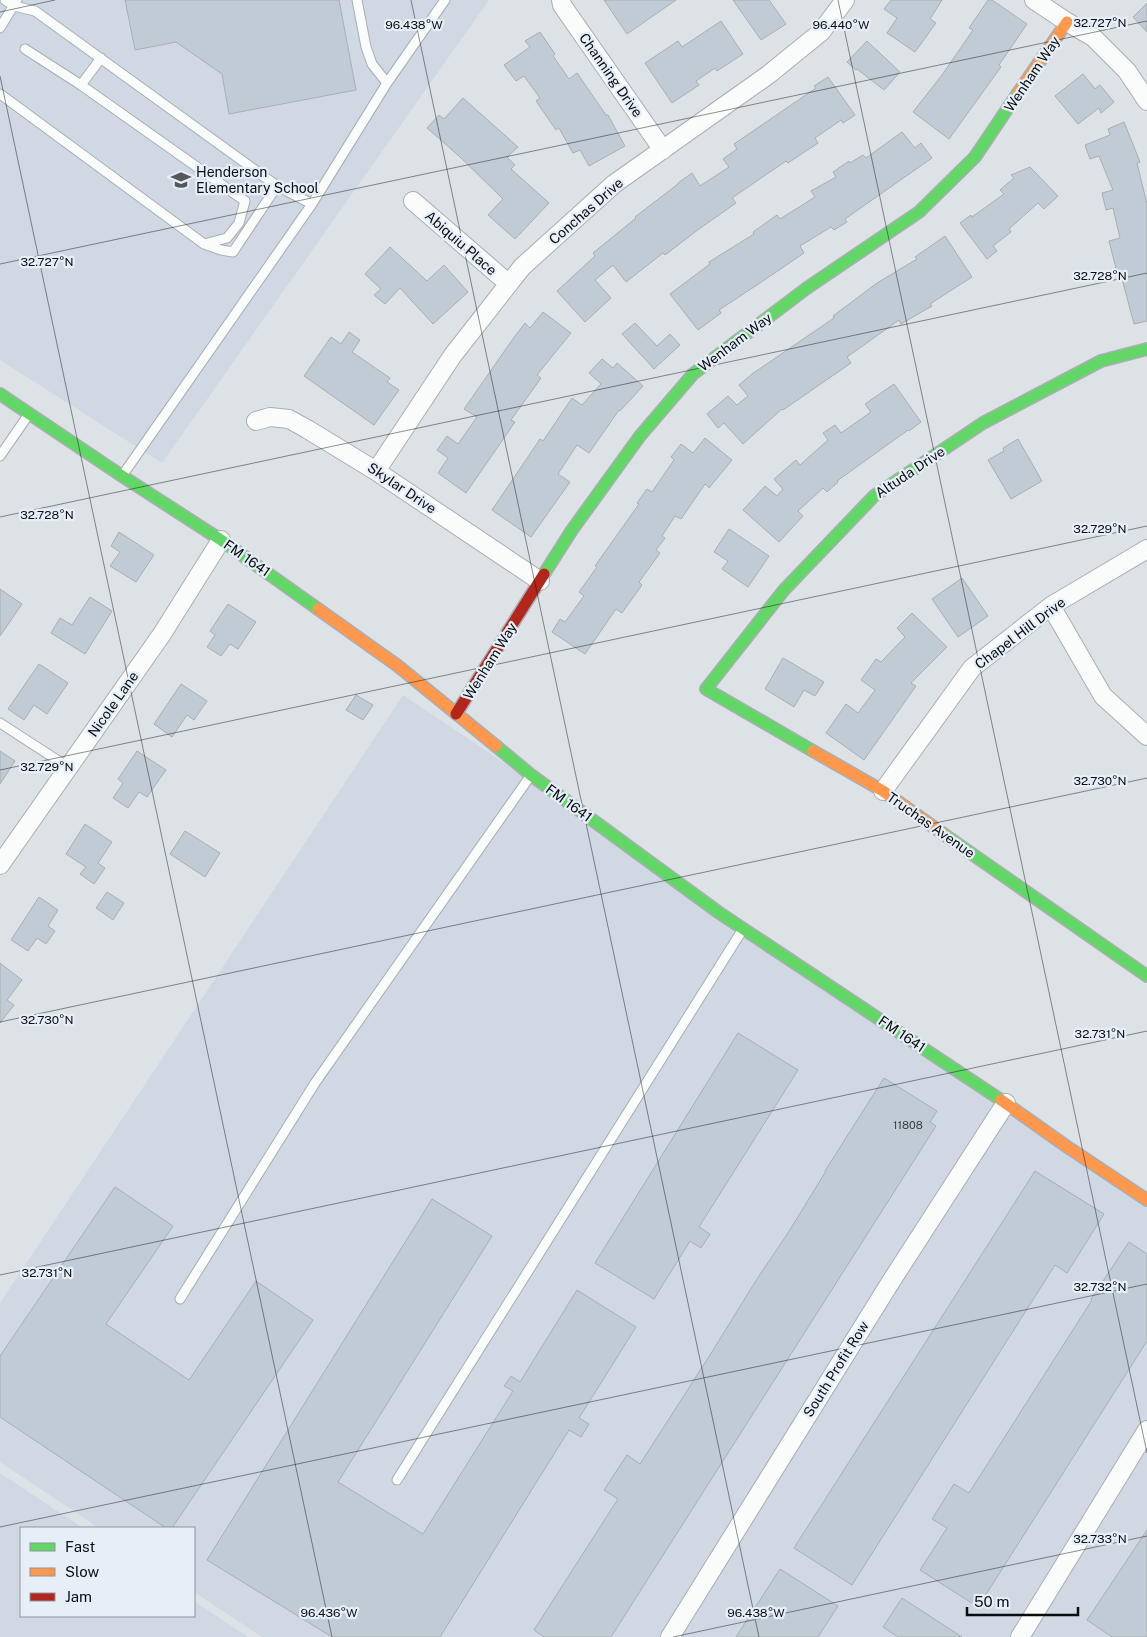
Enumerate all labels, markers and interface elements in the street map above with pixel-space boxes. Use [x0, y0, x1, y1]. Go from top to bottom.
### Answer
text: 32.727°N [1073, 16, 1127, 30]
text: 96.438°W [385, 18, 443, 32]
text: 96.440°W [813, 18, 870, 32]
street label: Channing Drive [576, 30, 646, 120]
street label: Wenham Way [1001, 33, 1063, 115]
place label: Henderson Elementary School [196, 164, 319, 196]
school or university icon: Henderson Elementary School [170, 169, 192, 191]
street label: Conchas Drive [546, 174, 626, 247]
street label: Abiquiu Place [422, 208, 500, 278]
text: 32.727°N [20, 255, 74, 269]
text: 32.728°N [1073, 269, 1127, 283]
street label: Wenham Way [695, 309, 775, 375]
street label: Altuda Drive [872, 443, 948, 501]
street label: Skylar Drive [365, 459, 439, 517]
text: 32.728°N [20, 508, 74, 522]
text: 32.729°N [1073, 522, 1127, 536]
street label: FM 1641 [221, 536, 273, 580]
street label: Chapel Hill Drive [972, 594, 1068, 672]
street label: Wenham Way [460, 619, 520, 702]
street label: Nicole Lane [85, 668, 141, 740]
text: 32.729°N [20, 760, 74, 774]
text: 32.730°N [1073, 774, 1127, 788]
street label: FM 1641 [543, 781, 595, 825]
street label: Truchas Avenue [884, 789, 978, 861]
text: 32.730°N [20, 1013, 74, 1027]
street label: FM 1641 [876, 1013, 928, 1055]
text: 32.731°N [1075, 1027, 1125, 1041]
house number: 11808 [893, 1119, 923, 1131]
text: 32.731°N [22, 1266, 72, 1280]
text: 32.732°N [1073, 1280, 1127, 1294]
street label: South Profit Row [800, 1318, 872, 1420]
legend [20, 1527, 195, 1617]
text: 32.733°N [1073, 1532, 1127, 1546]
text: Fast [65, 1538, 95, 1555]
text: Slow [65, 1563, 100, 1580]
scale bar [967, 1584, 1078, 1616]
text: Jam [65, 1588, 92, 1605]
text: 50 m [974, 1593, 1009, 1610]
text: 96.436°W [301, 1606, 358, 1620]
text: 96.438°W [727, 1606, 785, 1620]

